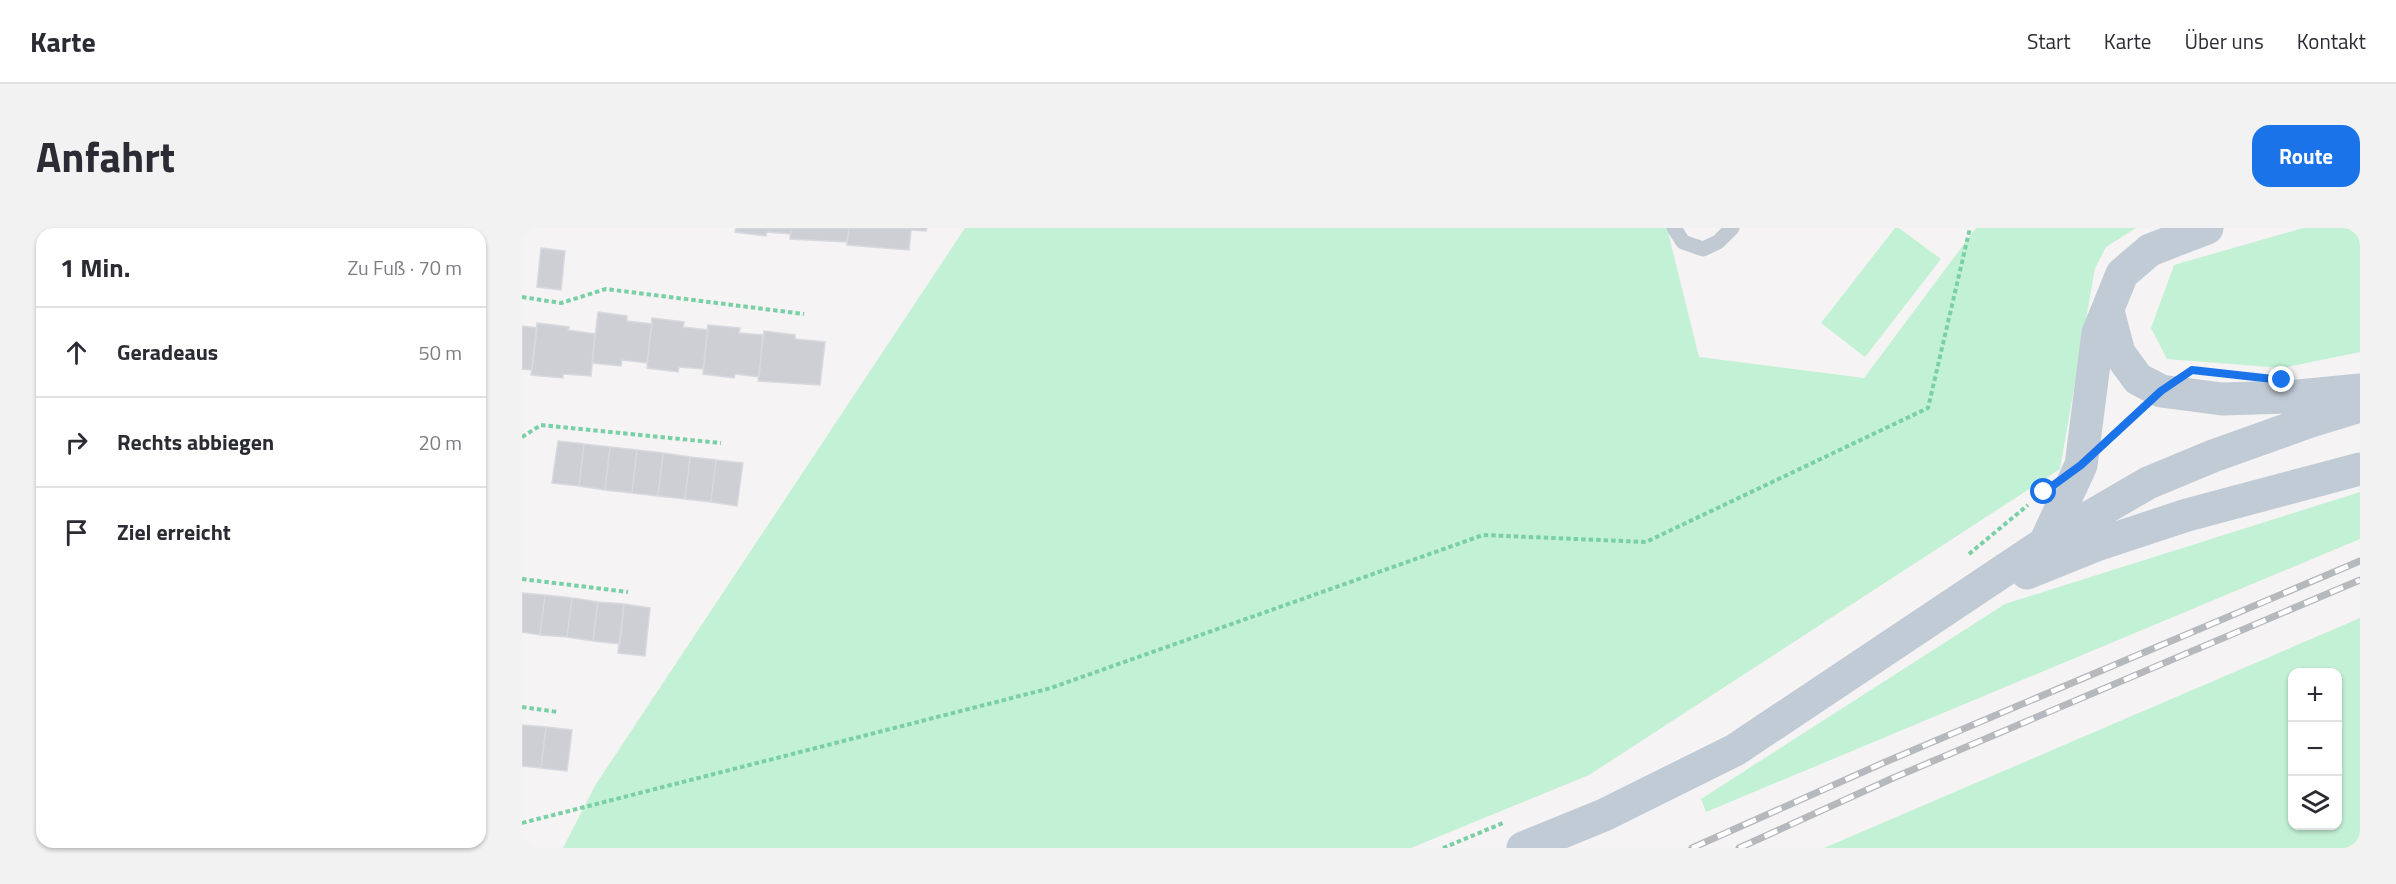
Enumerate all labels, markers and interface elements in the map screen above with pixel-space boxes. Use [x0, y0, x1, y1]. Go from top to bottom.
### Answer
text: Karte [30, 20, 96, 63]
text: Start [2027, 25, 2071, 57]
text: Karte [2104, 25, 2151, 57]
text: Über uns [2184, 25, 2264, 57]
text: Kontakt [2297, 25, 2366, 57]
text: Anfahrt [36, 124, 175, 188]
button: Route [2252, 125, 2360, 187]
text: 1 Min. [60, 248, 130, 287]
text: Zu Fuß · 70 m [348, 252, 462, 283]
text: Geradeaus [117, 335, 218, 369]
icon: ahead [60, 336, 93, 369]
text: 50 m [418, 337, 462, 368]
route end [2268, 366, 2294, 392]
text: Rechts abbiegen [117, 425, 274, 459]
icon: right [60, 426, 93, 459]
text: 20 m [418, 427, 462, 458]
route start [2030, 478, 2056, 504]
text: Ziel erreicht [117, 515, 231, 549]
icon: arrive [60, 516, 93, 549]
map controls [2288, 668, 2342, 830]
button: + [2288, 668, 2342, 722]
button: − [2288, 722, 2342, 776]
button: layers [2288, 776, 2342, 830]

